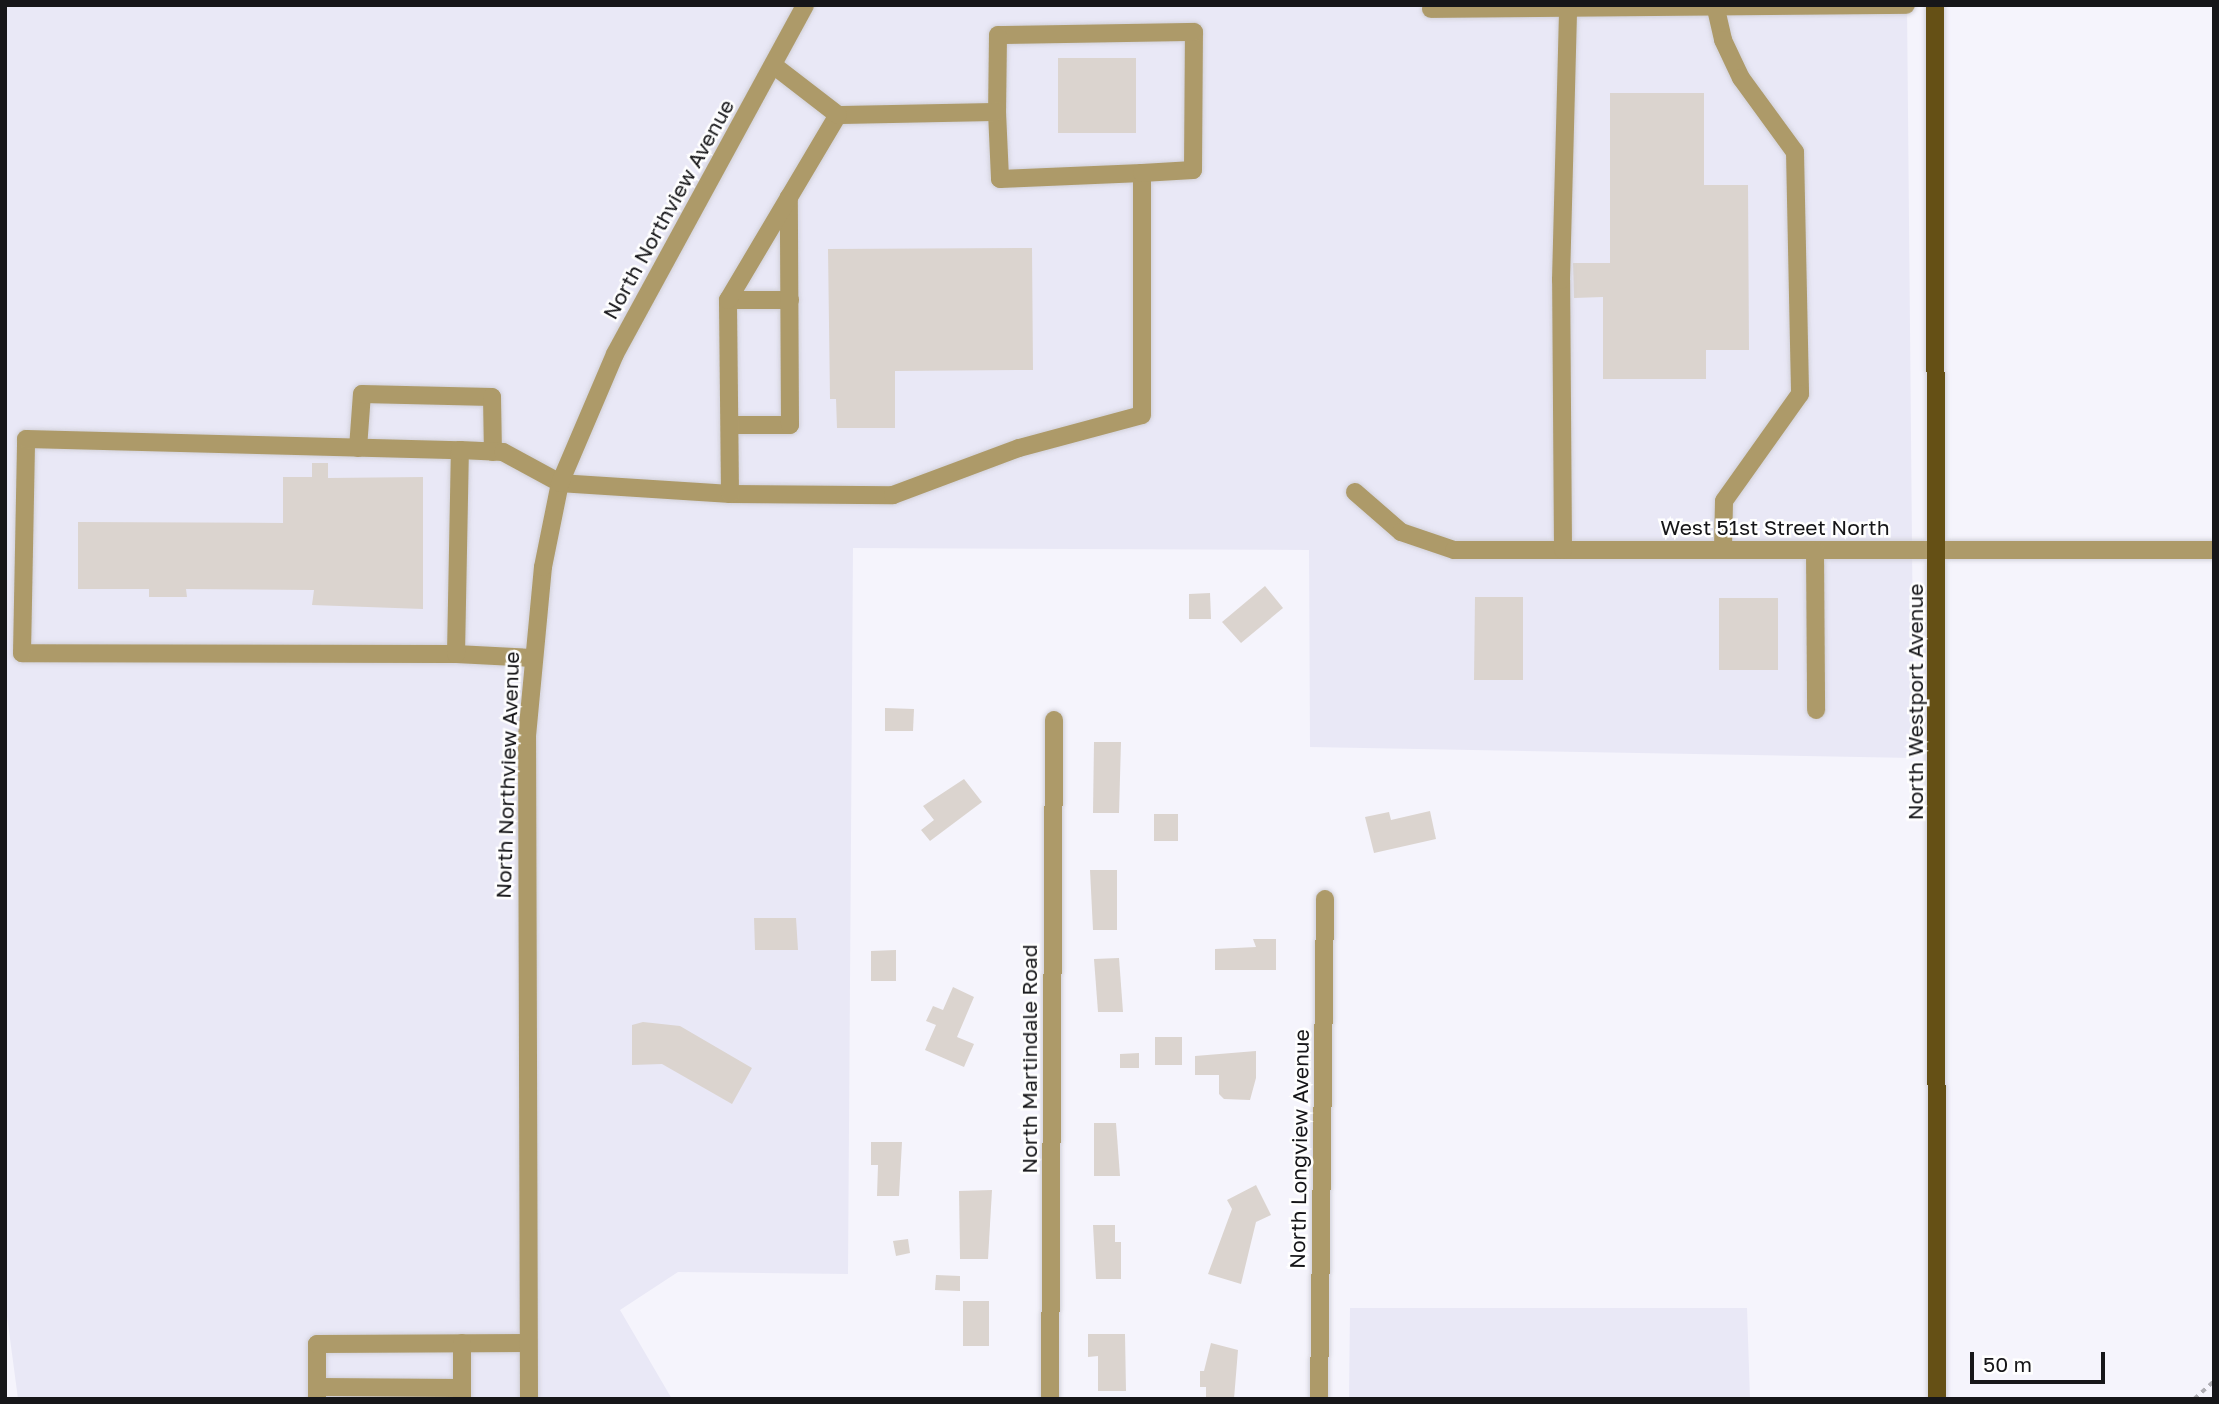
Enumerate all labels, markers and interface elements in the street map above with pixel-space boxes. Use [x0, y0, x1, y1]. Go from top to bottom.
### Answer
street label: North Northview Avenue [597, 95, 739, 323]
street label: West 51st Street North [1660, 514, 1890, 540]
street label: North Westport Avenue [1902, 584, 1928, 820]
street label: North Northview Avenue [490, 651, 524, 899]
street label: North Martindale Road [1016, 944, 1042, 1174]
street label: North Longview Avenue [1284, 1029, 1314, 1269]
scale bar [1974, 1338, 2109, 1382]
text: 50 m [1983, 1351, 2032, 1377]

